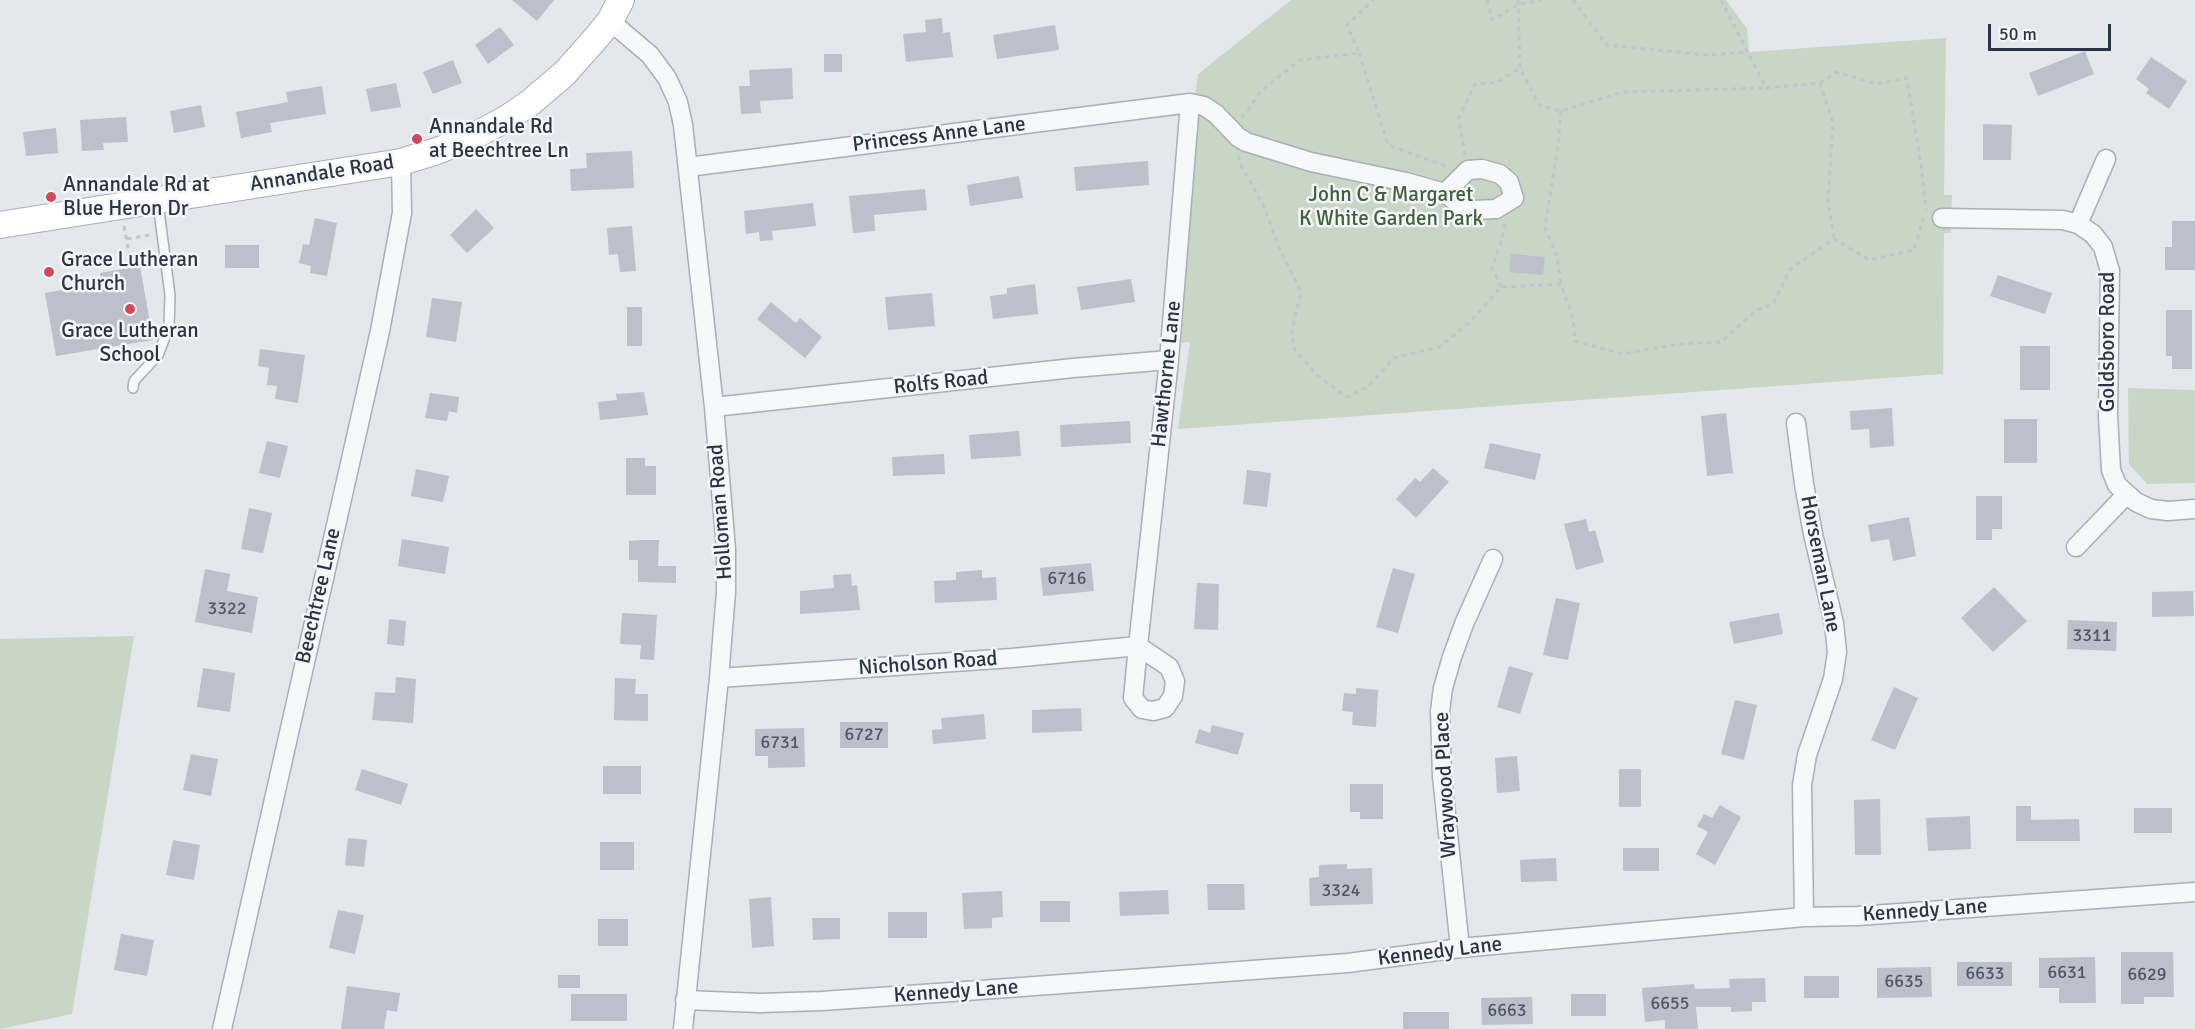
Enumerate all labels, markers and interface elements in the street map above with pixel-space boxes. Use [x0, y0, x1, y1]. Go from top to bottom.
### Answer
scale bar [1991, 12, 2114, 50]
text: 50 m [1999, 23, 2037, 45]
street label: Princess Anne Lane [851, 112, 1027, 158]
place label: Annandale Rd at Beechtree Ln [429, 114, 569, 164]
marker: Annandale Rd at Beechtree Ln [410, 132, 424, 146]
street label: Annandale Road [248, 150, 396, 198]
place label: Annandale Rd at Blue Heron Dr [63, 172, 210, 222]
park label: John C & Margaret K White Garden Park [1299, 182, 1483, 232]
marker: Annandale Rd at Blue Heron Dr [44, 190, 58, 204]
place label: Grace Lutheran Church [61, 247, 198, 297]
marker: Grace Lutheran Church [42, 265, 56, 279]
street label: Goldsboro Road [2095, 272, 2121, 412]
street label: Hawthorne Lane [1147, 299, 1187, 449]
marker: Grace Lutheran School [123, 302, 137, 316]
place label: Grace Lutheran School [61, 318, 199, 368]
street label: Rolfs Road [892, 366, 990, 400]
street label: Holloman Road [704, 443, 738, 581]
street label: Horseman Lane [1794, 493, 1846, 635]
street label: Beechtree Lane [291, 526, 347, 666]
house number: 6716 [1048, 568, 1086, 590]
house number: 3322 [208, 598, 246, 620]
house number: 3311 [2073, 625, 2111, 647]
street label: Nicholson Road [858, 647, 998, 681]
street label: Wraywood Place [1430, 711, 1462, 859]
house number: 6727 [845, 724, 883, 746]
house number: 6731 [761, 732, 799, 754]
house number: 3324 [1322, 880, 1360, 902]
street label: Kennedy Lane [1862, 894, 1988, 928]
street label: Kennedy Lane [1376, 932, 1504, 972]
house number: 6631 [2048, 962, 2086, 984]
house number: 6633 [1966, 963, 2004, 985]
house number: 6629 [2128, 964, 2166, 986]
house number: 6635 [1885, 971, 1923, 993]
street label: Kennedy Lane [893, 975, 1019, 1009]
house number: 6655 [1651, 993, 1689, 1015]
house number: 6663 [1488, 1000, 1526, 1022]

